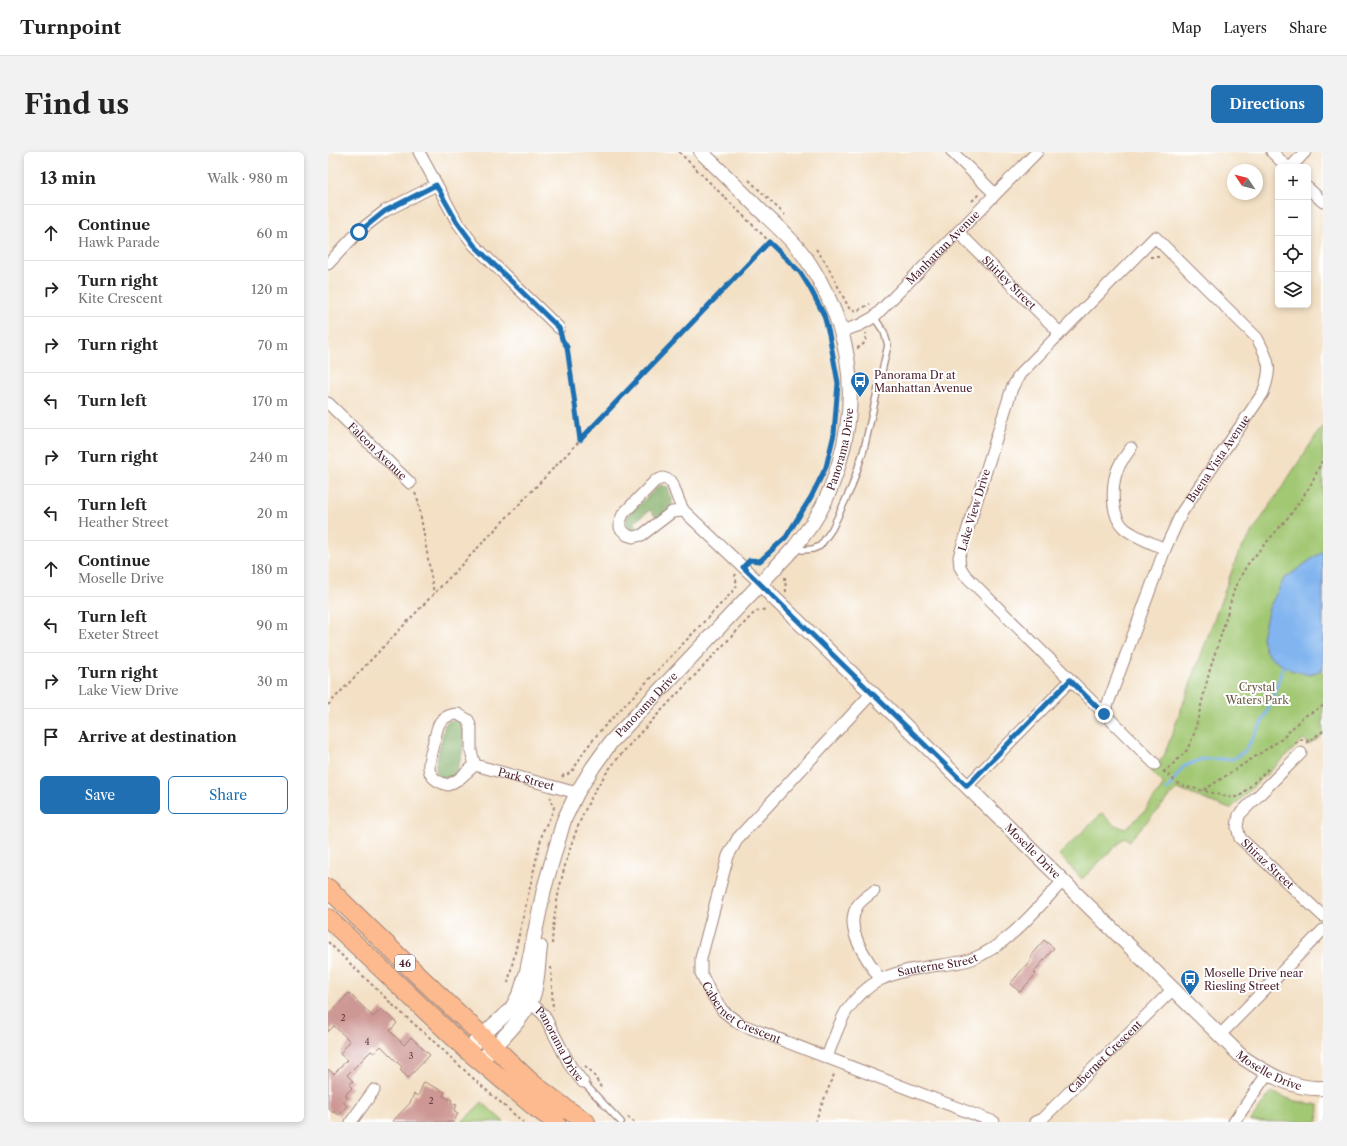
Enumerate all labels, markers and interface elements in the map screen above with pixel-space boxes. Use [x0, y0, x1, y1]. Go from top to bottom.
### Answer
text: Turnpoint [20, 16, 121, 39]
text: Map [1171, 19, 1201, 37]
text: Layers [1223, 19, 1267, 37]
text: Share [1289, 19, 1327, 37]
button: Directions [1211, 85, 1323, 123]
text: Find us [24, 87, 129, 121]
north arrow [1227, 164, 1263, 200]
map controls [1275, 164, 1311, 308]
button: + [1275, 164, 1311, 200]
text: 13 min [40, 168, 96, 188]
text: Walk · 980 m [207, 170, 288, 186]
button: − [1275, 200, 1311, 236]
street label: Manhattan Avenue [903, 207, 982, 287]
text: Continue [78, 215, 150, 234]
icon: ahead [40, 222, 62, 244]
route start [350, 223, 368, 241]
text: 60 m [257, 225, 288, 241]
text: Hawk Parade [78, 234, 160, 250]
button: locate [1275, 236, 1311, 272]
street label: Shirley Street [979, 253, 1039, 313]
text: Turn right [78, 271, 158, 290]
button: layers [1275, 272, 1311, 308]
icon: right [40, 278, 62, 300]
text: 120 m [251, 281, 288, 297]
text: Kite Crescent [78, 290, 163, 306]
icon: right [40, 334, 62, 356]
text: Turn right [78, 335, 158, 354]
text: 70 m [258, 337, 288, 353]
place label: Panorama Dr at Manhattan Avenue [874, 368, 972, 395]
bus stop icon: Panorama Dr at Manhattan Avenue [849, 370, 871, 398]
icon: left [40, 390, 62, 412]
text: Turn left [78, 391, 147, 410]
text: 170 m [252, 393, 288, 409]
street label: Panorama Drive [823, 407, 856, 493]
street label: Buena Vista Avenue [1183, 412, 1253, 505]
street label: Falcon Avenue [345, 419, 410, 483]
icon: right [40, 446, 62, 468]
text: Turn right [78, 447, 158, 466]
text: 240 m [249, 449, 288, 465]
street label: Lake View Drive [955, 467, 993, 553]
text: Turn left [78, 495, 147, 514]
icon: left [40, 502, 62, 524]
text: 20 m [257, 505, 288, 521]
text: Heather Street [78, 514, 169, 530]
text: Continue [78, 551, 150, 570]
icon: ahead [40, 558, 62, 580]
text: 180 m [251, 561, 288, 577]
text: Moselle Drive [78, 570, 164, 586]
text: Turn left [78, 607, 147, 626]
icon: left [40, 614, 62, 636]
text: 90 m [257, 617, 288, 633]
text: Exeter Street [78, 626, 159, 642]
text: Turn right [78, 663, 158, 682]
street label: Panorama Drive [612, 669, 680, 740]
icon: right [40, 670, 62, 692]
text: 30 m [257, 673, 288, 689]
park label: Crystal Waters Park [1224, 680, 1289, 707]
text: Lake View Drive [78, 682, 179, 698]
route end [1095, 705, 1113, 723]
icon: arrive [40, 726, 62, 748]
text: Arrive at destination [78, 727, 237, 746]
street label: Park Street [496, 765, 556, 793]
button: Save [40, 776, 160, 814]
button: Share [168, 776, 288, 814]
street label: Moselle Drive [1002, 821, 1064, 882]
street label: Shiraz Street [1238, 836, 1297, 892]
street label: Sauterne Street [896, 950, 980, 980]
road number: 46 [395, 955, 415, 971]
place label: Moselle Drive near Riesling Street [1204, 966, 1304, 993]
bus stop icon: Moselle Drive near Riesling Street [1179, 968, 1201, 996]
street label: Cabernet Crescent [699, 979, 783, 1046]
street label: Panorama Drive [532, 1004, 587, 1084]
house number: 2 [340, 1012, 346, 1023]
street label: Cabernet Crescent [1065, 1017, 1145, 1096]
house number: 4 [364, 1036, 370, 1047]
street label: Moselle Drive [1233, 1048, 1303, 1093]
house number: 3 [409, 1050, 414, 1061]
house number: 2 [428, 1095, 434, 1106]

